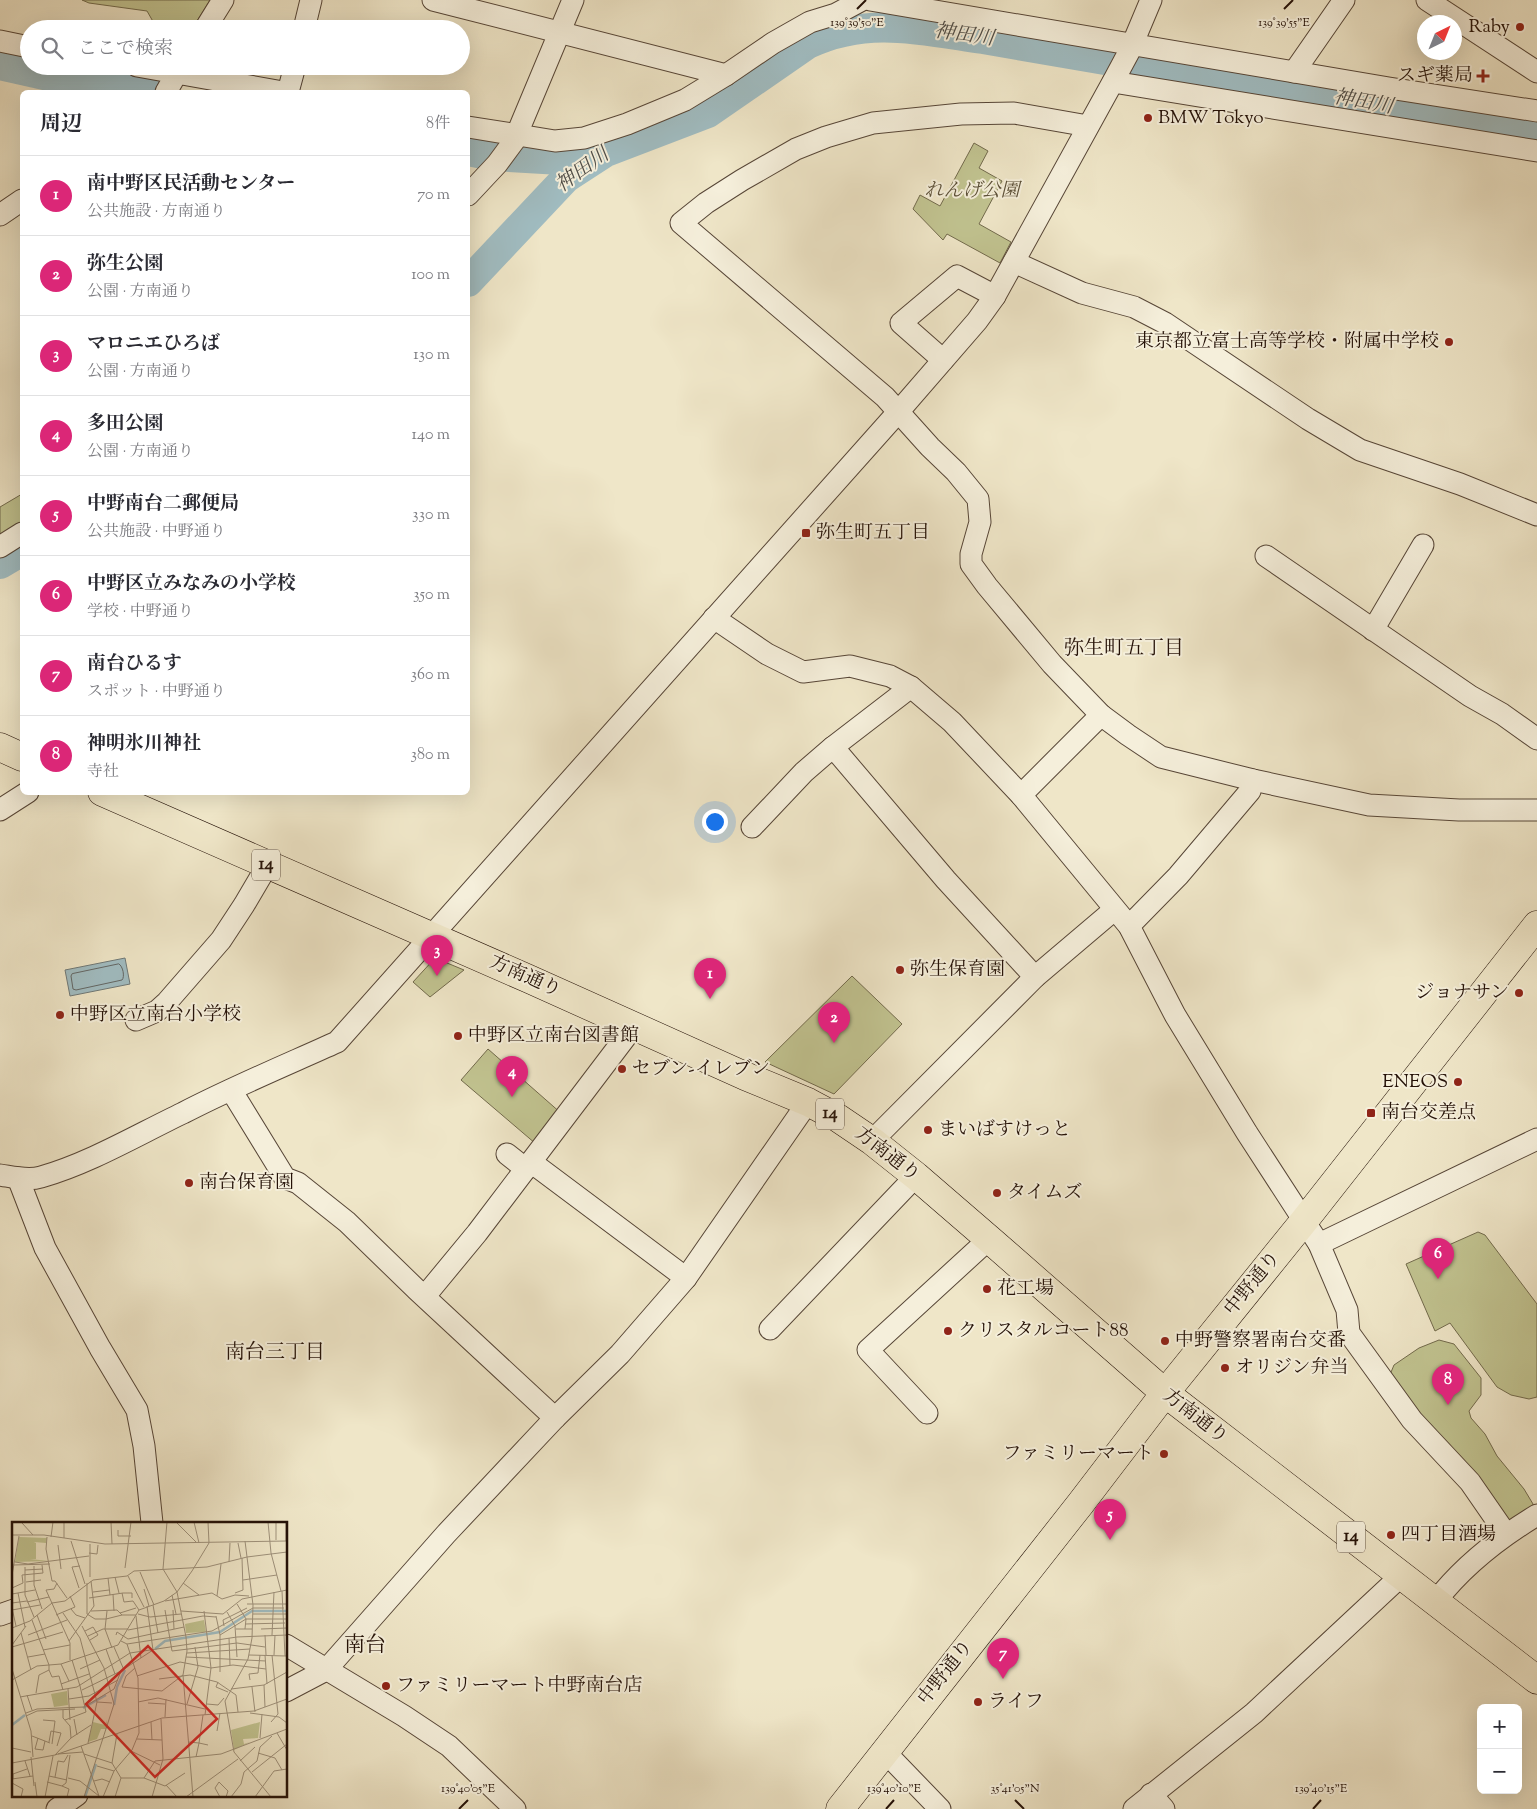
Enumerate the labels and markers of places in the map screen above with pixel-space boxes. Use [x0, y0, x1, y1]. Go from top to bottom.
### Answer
place label: Raby [1468, 14, 1511, 41]
marker: Raby [1514, 21, 1526, 33]
place label: スギ薬局 [1397, 63, 1473, 90]
marker: スギ薬局 [1477, 70, 1489, 82]
place label: BMW Tokyo [1158, 105, 1264, 132]
marker: BMW Tokyo [1142, 112, 1154, 124]
place label: 東京都立富士高等学校・附属中学校 [1135, 329, 1439, 356]
marker: 東京都立富士高等学校・附属中学校 [1443, 336, 1455, 348]
place label: 弥生町五丁目 [816, 520, 930, 547]
marker: 弥生町五丁目 [800, 527, 812, 539]
pin: 3 [421, 935, 453, 976]
place label: 弥生保育園 [910, 957, 1005, 984]
pin: 1 [694, 958, 726, 999]
marker: 弥生保育園 [894, 964, 906, 976]
place label: ジョナサン [1415, 980, 1509, 1007]
marker: ジョナサン [1513, 987, 1525, 999]
place label: 中野区立南台小学校 [70, 1002, 241, 1029]
pin: 2 [818, 1002, 850, 1043]
marker: 中野区立南台小学校 [54, 1009, 66, 1021]
place label: 中野区立南台図書館 [468, 1023, 639, 1050]
marker: 中野区立南台図書館 [452, 1030, 464, 1042]
pin: 4 [496, 1056, 528, 1097]
place label: セブン-イレブン [632, 1056, 770, 1083]
marker: セブン-イレブン [616, 1063, 628, 1075]
place label: ENEOS [1382, 1069, 1448, 1096]
marker: ENEOS [1452, 1076, 1464, 1088]
place label: 南台交差点 [1381, 1100, 1476, 1127]
marker: 南台交差点 [1365, 1107, 1377, 1119]
place label: まいばすけっと [938, 1117, 1071, 1144]
marker: まいばすけっと [922, 1124, 934, 1136]
place label: 南台保育園 [199, 1170, 294, 1197]
marker: 南台保育園 [183, 1177, 195, 1189]
place label: タイムズ [1007, 1180, 1083, 1207]
marker: タイムズ [991, 1187, 1003, 1199]
pin: 6 [1422, 1238, 1454, 1279]
place label: 花工場 [997, 1276, 1054, 1303]
marker: 花工場 [981, 1283, 993, 1295]
place label: クリスタルコート88 [958, 1318, 1129, 1345]
marker: クリスタルコート88 [942, 1325, 954, 1337]
place label: 中野警察署南台交番 [1175, 1328, 1346, 1355]
marker: 中野警察署南台交番 [1159, 1335, 1171, 1347]
place label: オリジン弁当 [1235, 1355, 1349, 1382]
marker: オリジン弁当 [1219, 1362, 1231, 1374]
pin: 8 [1432, 1364, 1464, 1405]
place label: ファミリーマート [1002, 1441, 1154, 1468]
marker: ファミリーマート [1158, 1448, 1170, 1460]
pin: 5 [1094, 1499, 1126, 1540]
place label: 四丁目酒場 [1401, 1522, 1496, 1549]
marker: 四丁目酒場 [1385, 1529, 1397, 1541]
pin: 7 [987, 1638, 1019, 1679]
place label: ファミリーマート中野南台店 [396, 1673, 643, 1700]
marker: ファミリーマート中野南台店 [380, 1680, 392, 1692]
place label: ライフ [988, 1689, 1044, 1716]
marker: ライフ [972, 1696, 984, 1708]

